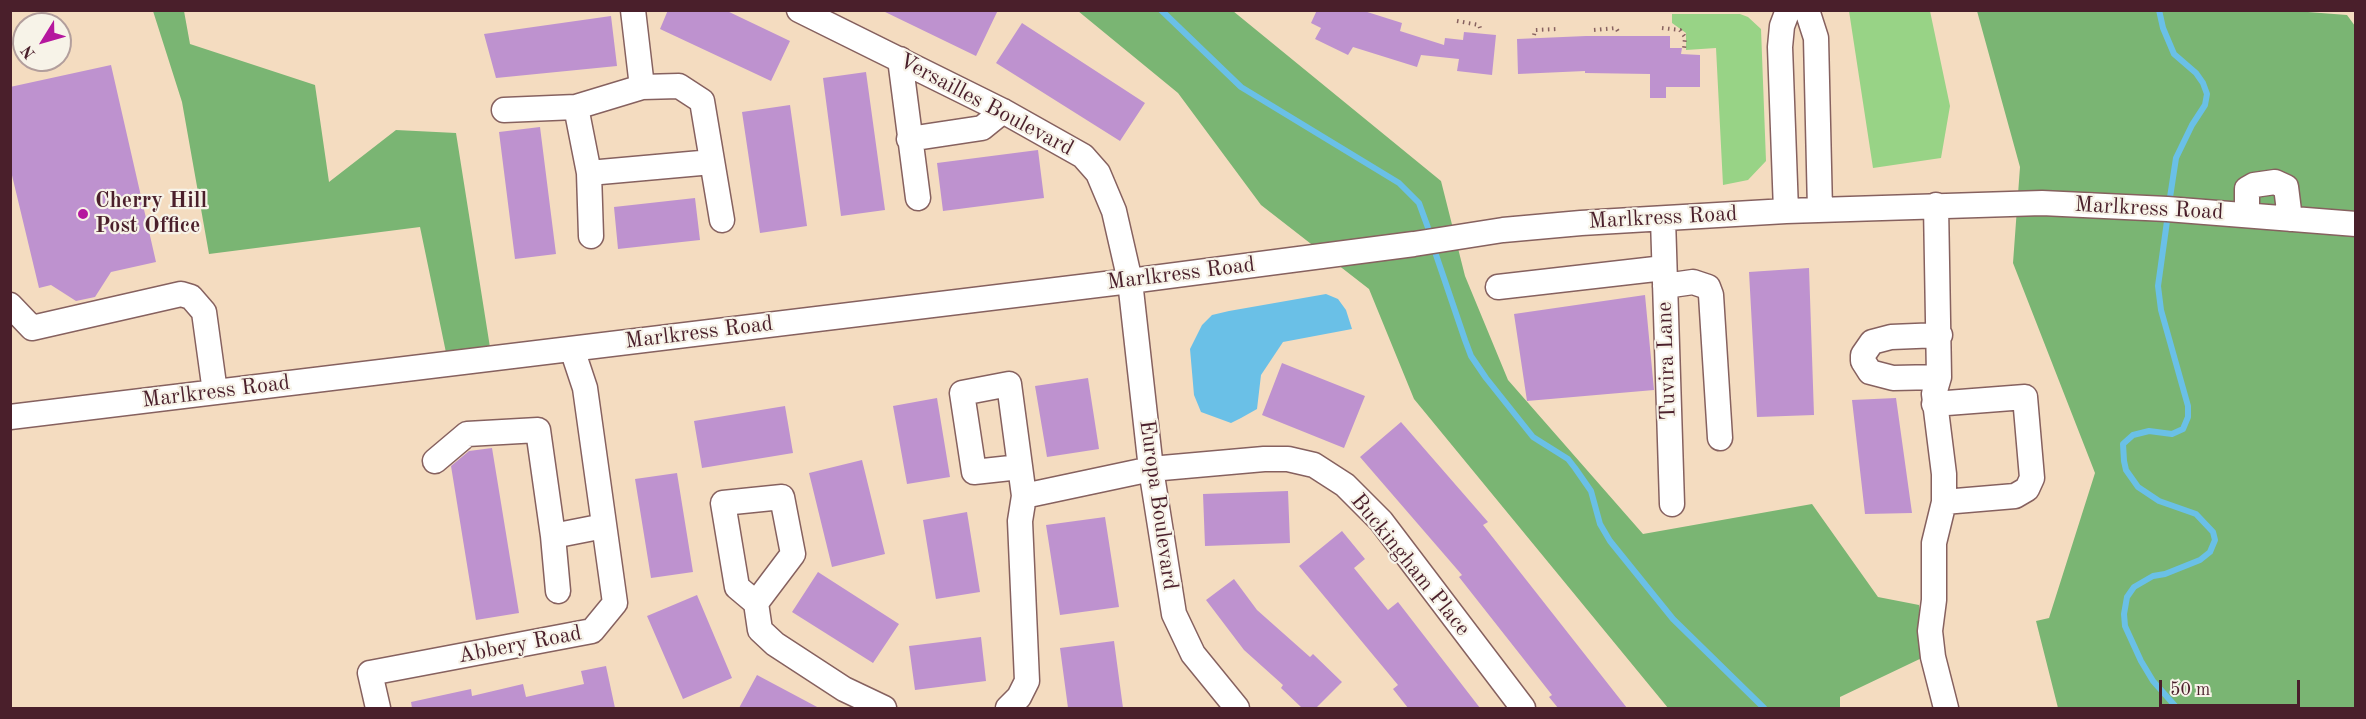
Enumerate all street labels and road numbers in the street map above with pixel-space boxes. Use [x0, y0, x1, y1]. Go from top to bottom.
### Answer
street label: Versailles Boulevard [894, 48, 1078, 162]
street label: Marlkress Road [2074, 192, 2224, 226]
street label: Marlkress Road [1588, 201, 1738, 235]
street label: Marlkress Road [1105, 252, 1257, 296]
street label: Tuvira Lane [1652, 301, 1682, 421]
street label: Marlkress Road [623, 311, 775, 355]
street label: Marlkress Road [140, 370, 292, 414]
street label: Europa Boulevard [1133, 418, 1183, 592]
street label: Buckingham Place [1344, 488, 1476, 642]
street label: Abbery Road [456, 620, 584, 670]

